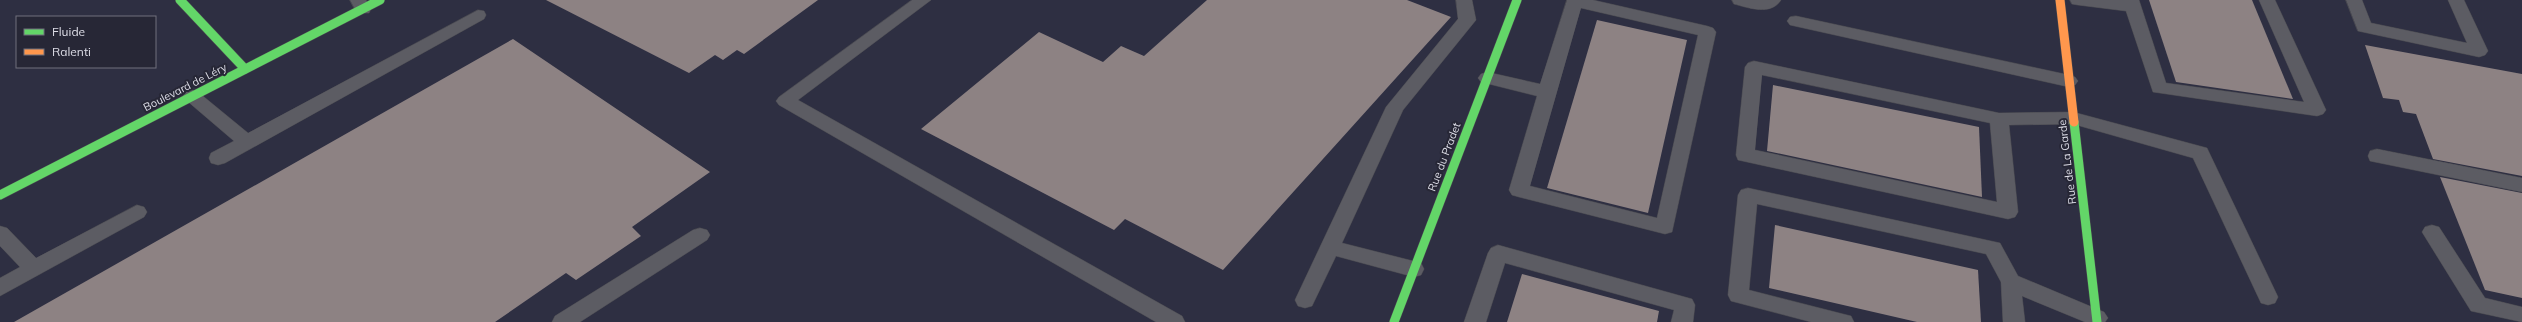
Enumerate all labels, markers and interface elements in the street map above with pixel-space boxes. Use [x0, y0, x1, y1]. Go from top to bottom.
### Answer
legend [16, 16, 156, 68]
text: Fluide [52, 24, 85, 39]
text: Ralenti [52, 44, 91, 59]
street label: Boulevard de Léry [141, 60, 229, 114]
street label: Rue de La Garde [2055, 119, 2079, 205]
street label: Rue du Pradet [1424, 120, 1464, 193]

